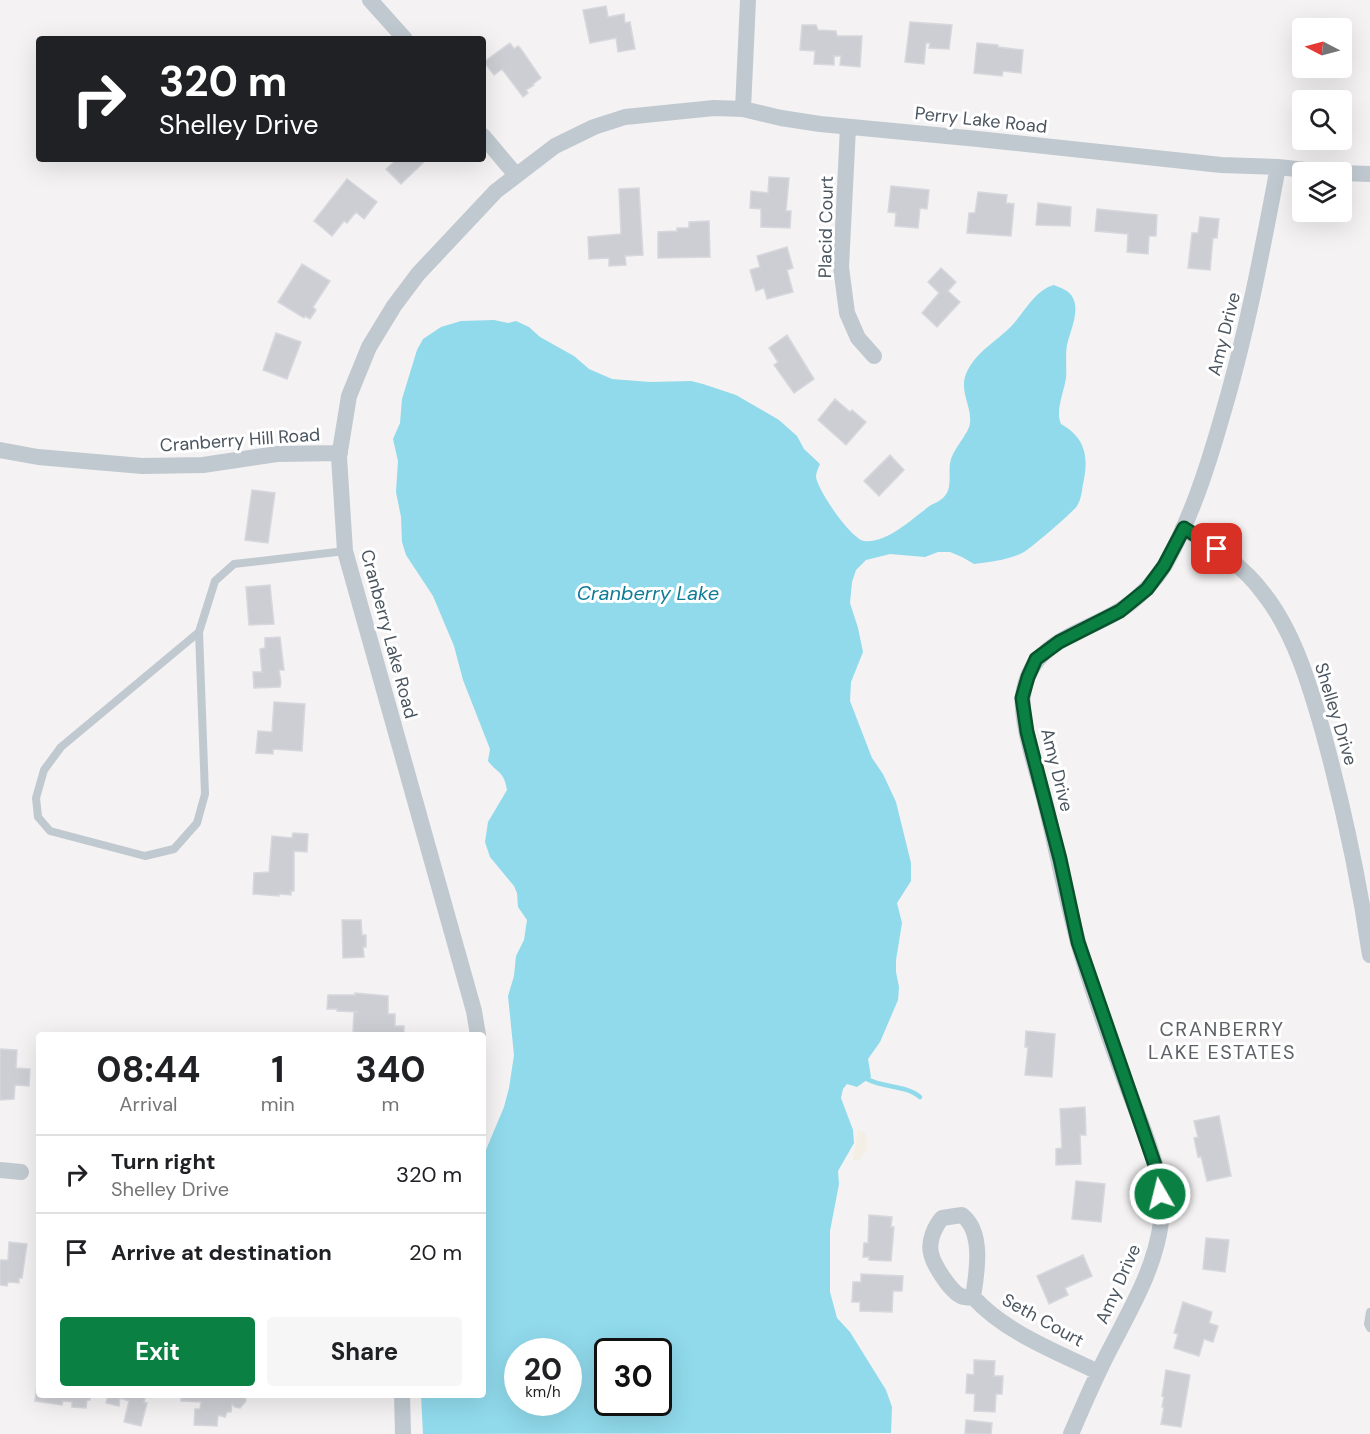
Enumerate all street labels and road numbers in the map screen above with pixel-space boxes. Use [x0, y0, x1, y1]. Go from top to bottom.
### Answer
street label: Perry Lake Road [914, 101, 1048, 139]
street label: Placid Court [813, 176, 839, 278]
street label: Amy Drive [1202, 290, 1246, 378]
street label: Cranberry Hill Road [159, 422, 321, 458]
street label: Cranberry Lake Road [355, 547, 423, 721]
street label: Shelley Drive [1309, 660, 1363, 768]
street label: Amy Drive [1035, 726, 1079, 814]
street label: Amy Drive [1090, 1240, 1146, 1328]
street label: Seth Court [998, 1288, 1088, 1352]

